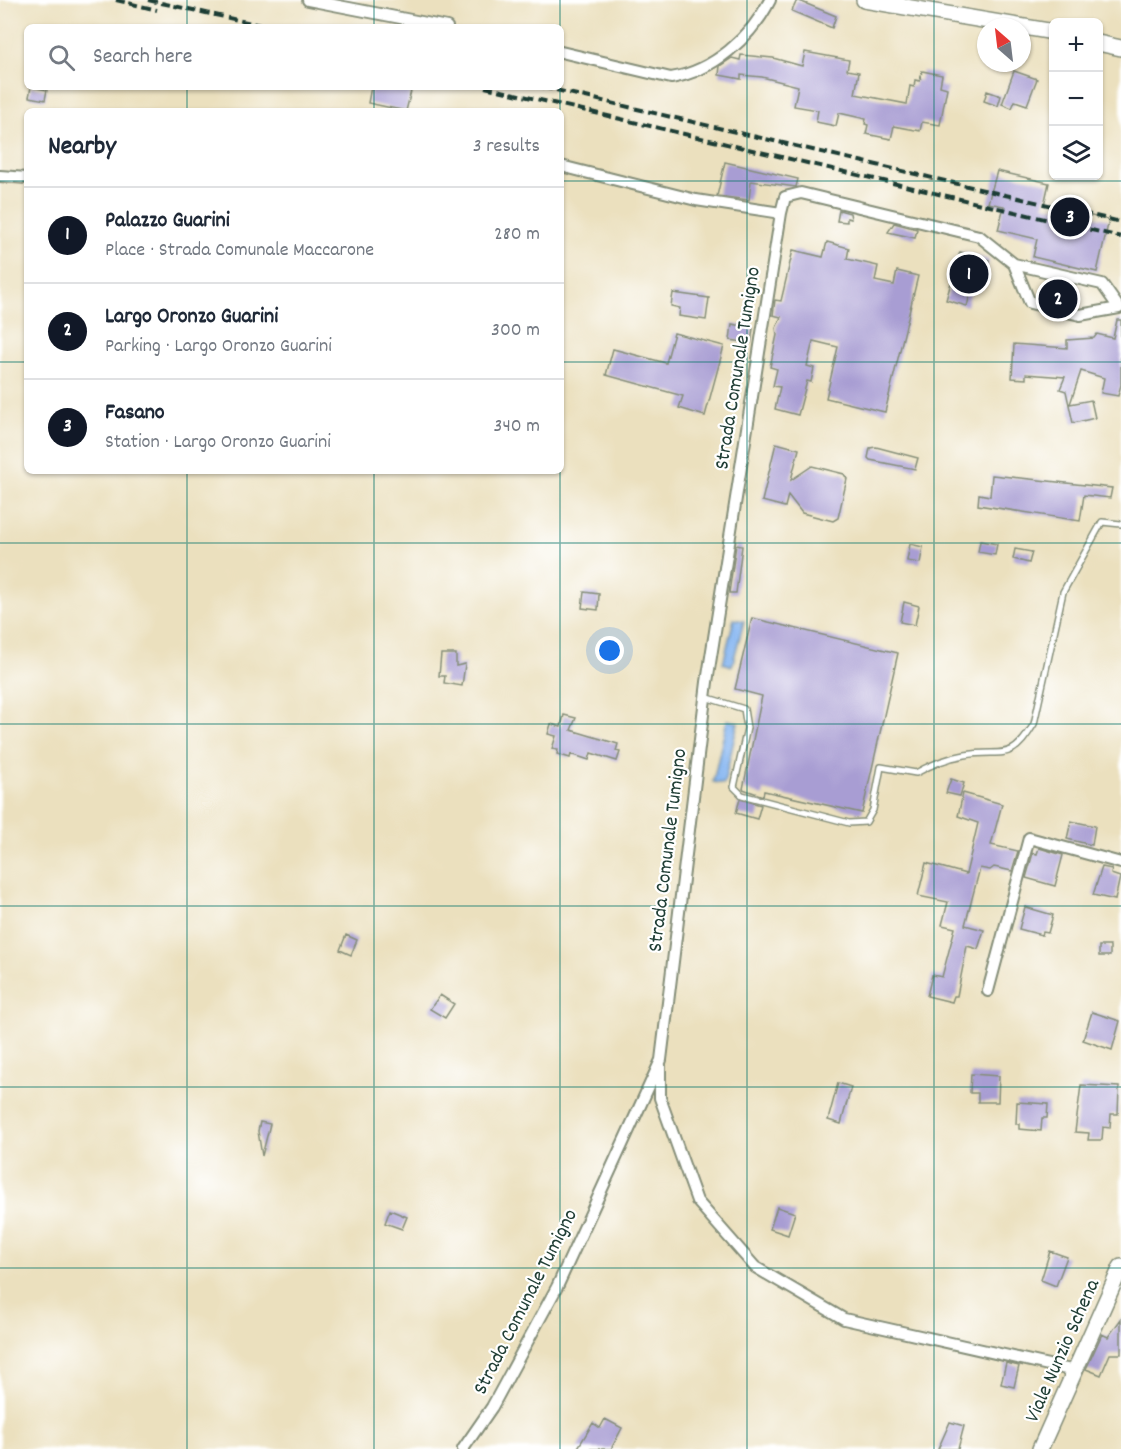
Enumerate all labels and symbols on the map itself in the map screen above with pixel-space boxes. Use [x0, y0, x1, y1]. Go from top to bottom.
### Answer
north arrow [977, 18, 1031, 72]
pin: 3 [1050, 194, 1090, 240]
pin: 1 [950, 252, 988, 296]
street label: Strada Comunale Tumigno [708, 265, 770, 472]
pin: 2 [1038, 276, 1078, 322]
your location [595, 636, 624, 665]
street label: Strada Comunale Tumigno [642, 747, 696, 954]
street label: Strada Comunale Tumigno [467, 1204, 587, 1400]
street label: Viale Nunzio Schena [1019, 1274, 1109, 1428]

